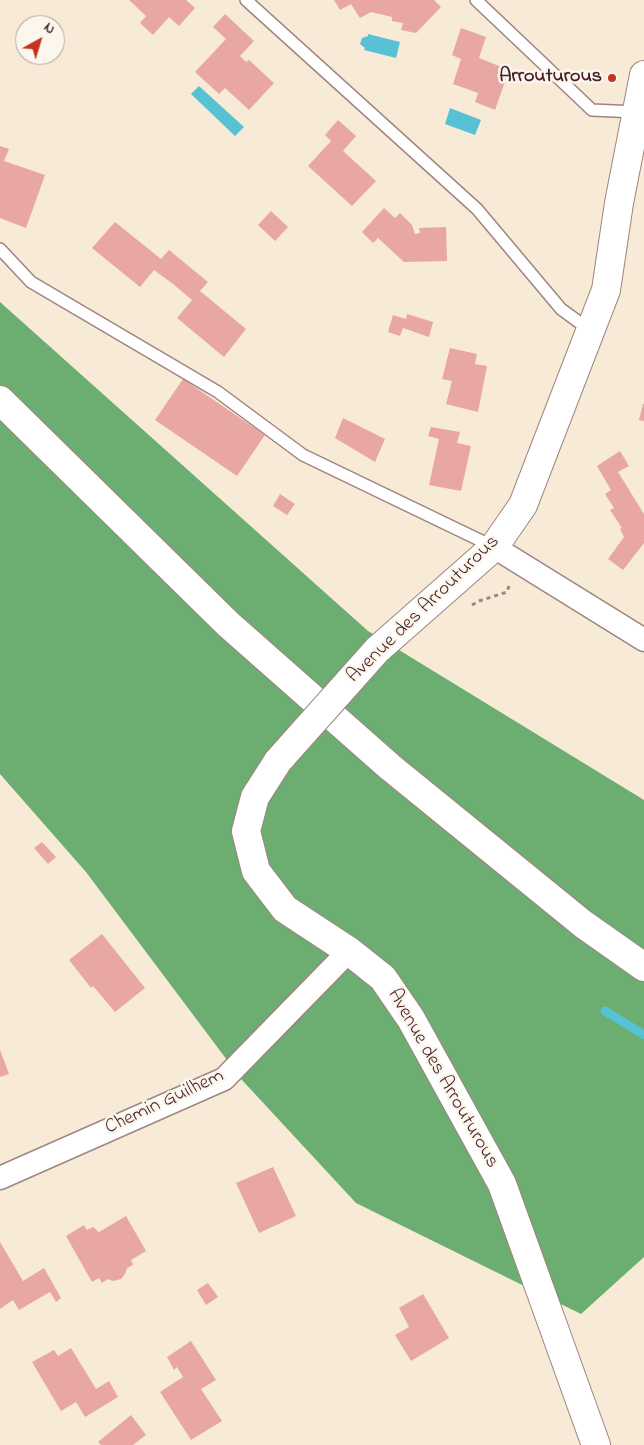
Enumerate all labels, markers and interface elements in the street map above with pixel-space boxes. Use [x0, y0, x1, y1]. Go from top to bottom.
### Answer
north arrow [15, 15, 65, 65]
text: N [39, 18, 59, 40]
place label: Arrouturous [499, 66, 602, 90]
marker: Arrouturous [606, 72, 618, 84]
street label: Avenue des Arrouturous [343, 531, 505, 689]
street label: Avenue des Arrouturous [381, 985, 503, 1173]
street label: Chemin Guilhem [102, 1065, 228, 1141]

